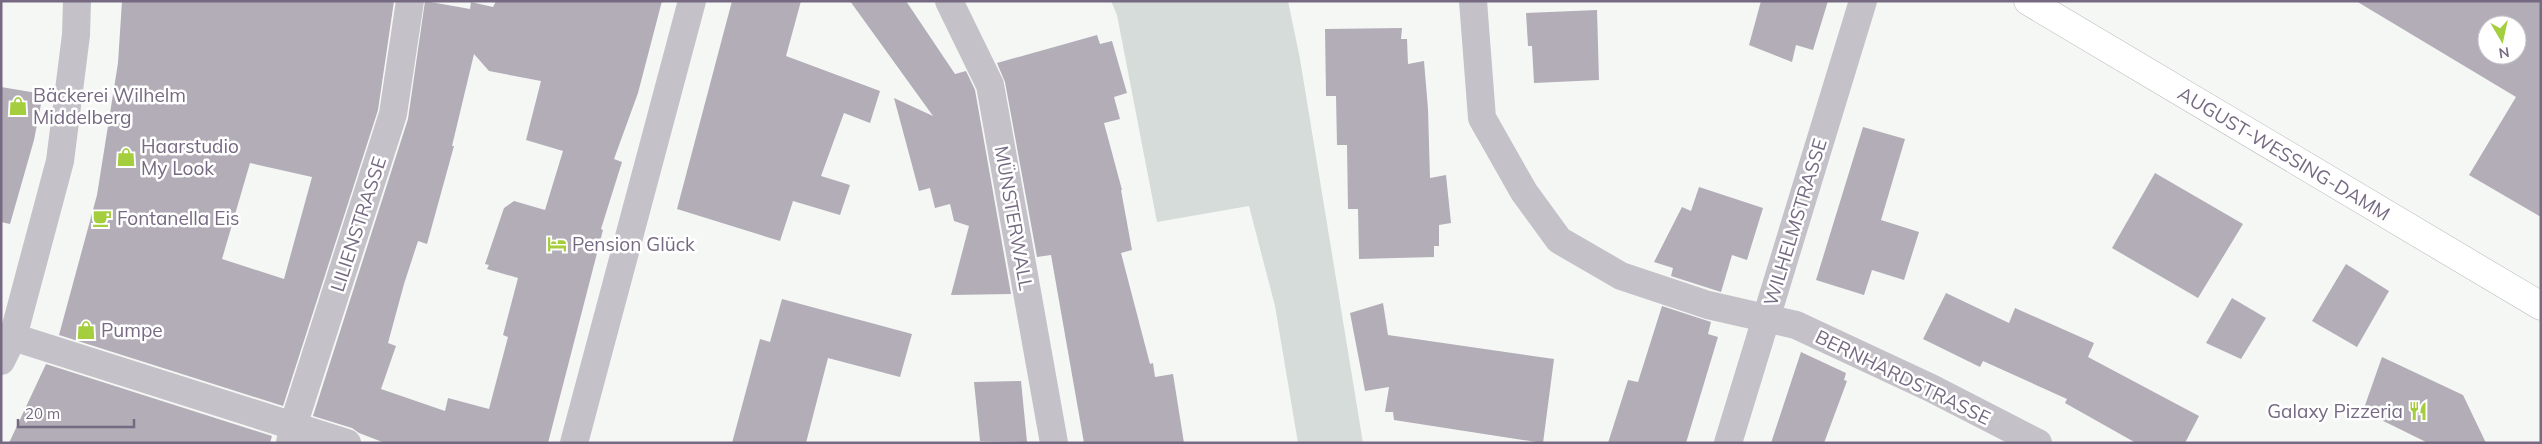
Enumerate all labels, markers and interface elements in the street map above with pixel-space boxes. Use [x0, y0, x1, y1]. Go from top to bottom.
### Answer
north arrow [2477, 15, 2527, 65]
text: N [2497, 43, 2511, 63]
street label: AUGUST-WESSING-DAMM [2174, 81, 2394, 226]
place label: Bäckerei Wilhelm Middelberg [33, 83, 186, 129]
shop icon: Bäckerei Wilhelm Middelberg [7, 95, 29, 117]
place label: Haarstudio My Look [141, 134, 239, 180]
street label: WILHELMSTRASSE [1758, 136, 1832, 308]
street label: MÜNSTERWALL [989, 144, 1039, 293]
shop icon: Haarstudio My Look [115, 146, 137, 168]
street label: LILIENSTRASSE [325, 153, 391, 295]
place label: Fontanella Eis [117, 206, 239, 230]
cafe icon: Fontanella Eis [91, 207, 113, 229]
place label: Pension Glück [572, 232, 695, 256]
hotel icon: Pension Glück [546, 233, 568, 255]
place label: Pumpe [101, 318, 163, 342]
shop icon: Pumpe [75, 319, 97, 341]
street label: BERNHARDSTRASSE [1811, 324, 1995, 430]
scale bar [18, 396, 134, 428]
place label: Galaxy Pizzeria [2267, 399, 2403, 423]
restaurant icon: Galaxy Pizzeria [2407, 400, 2429, 422]
text: 20 m [25, 404, 60, 423]

